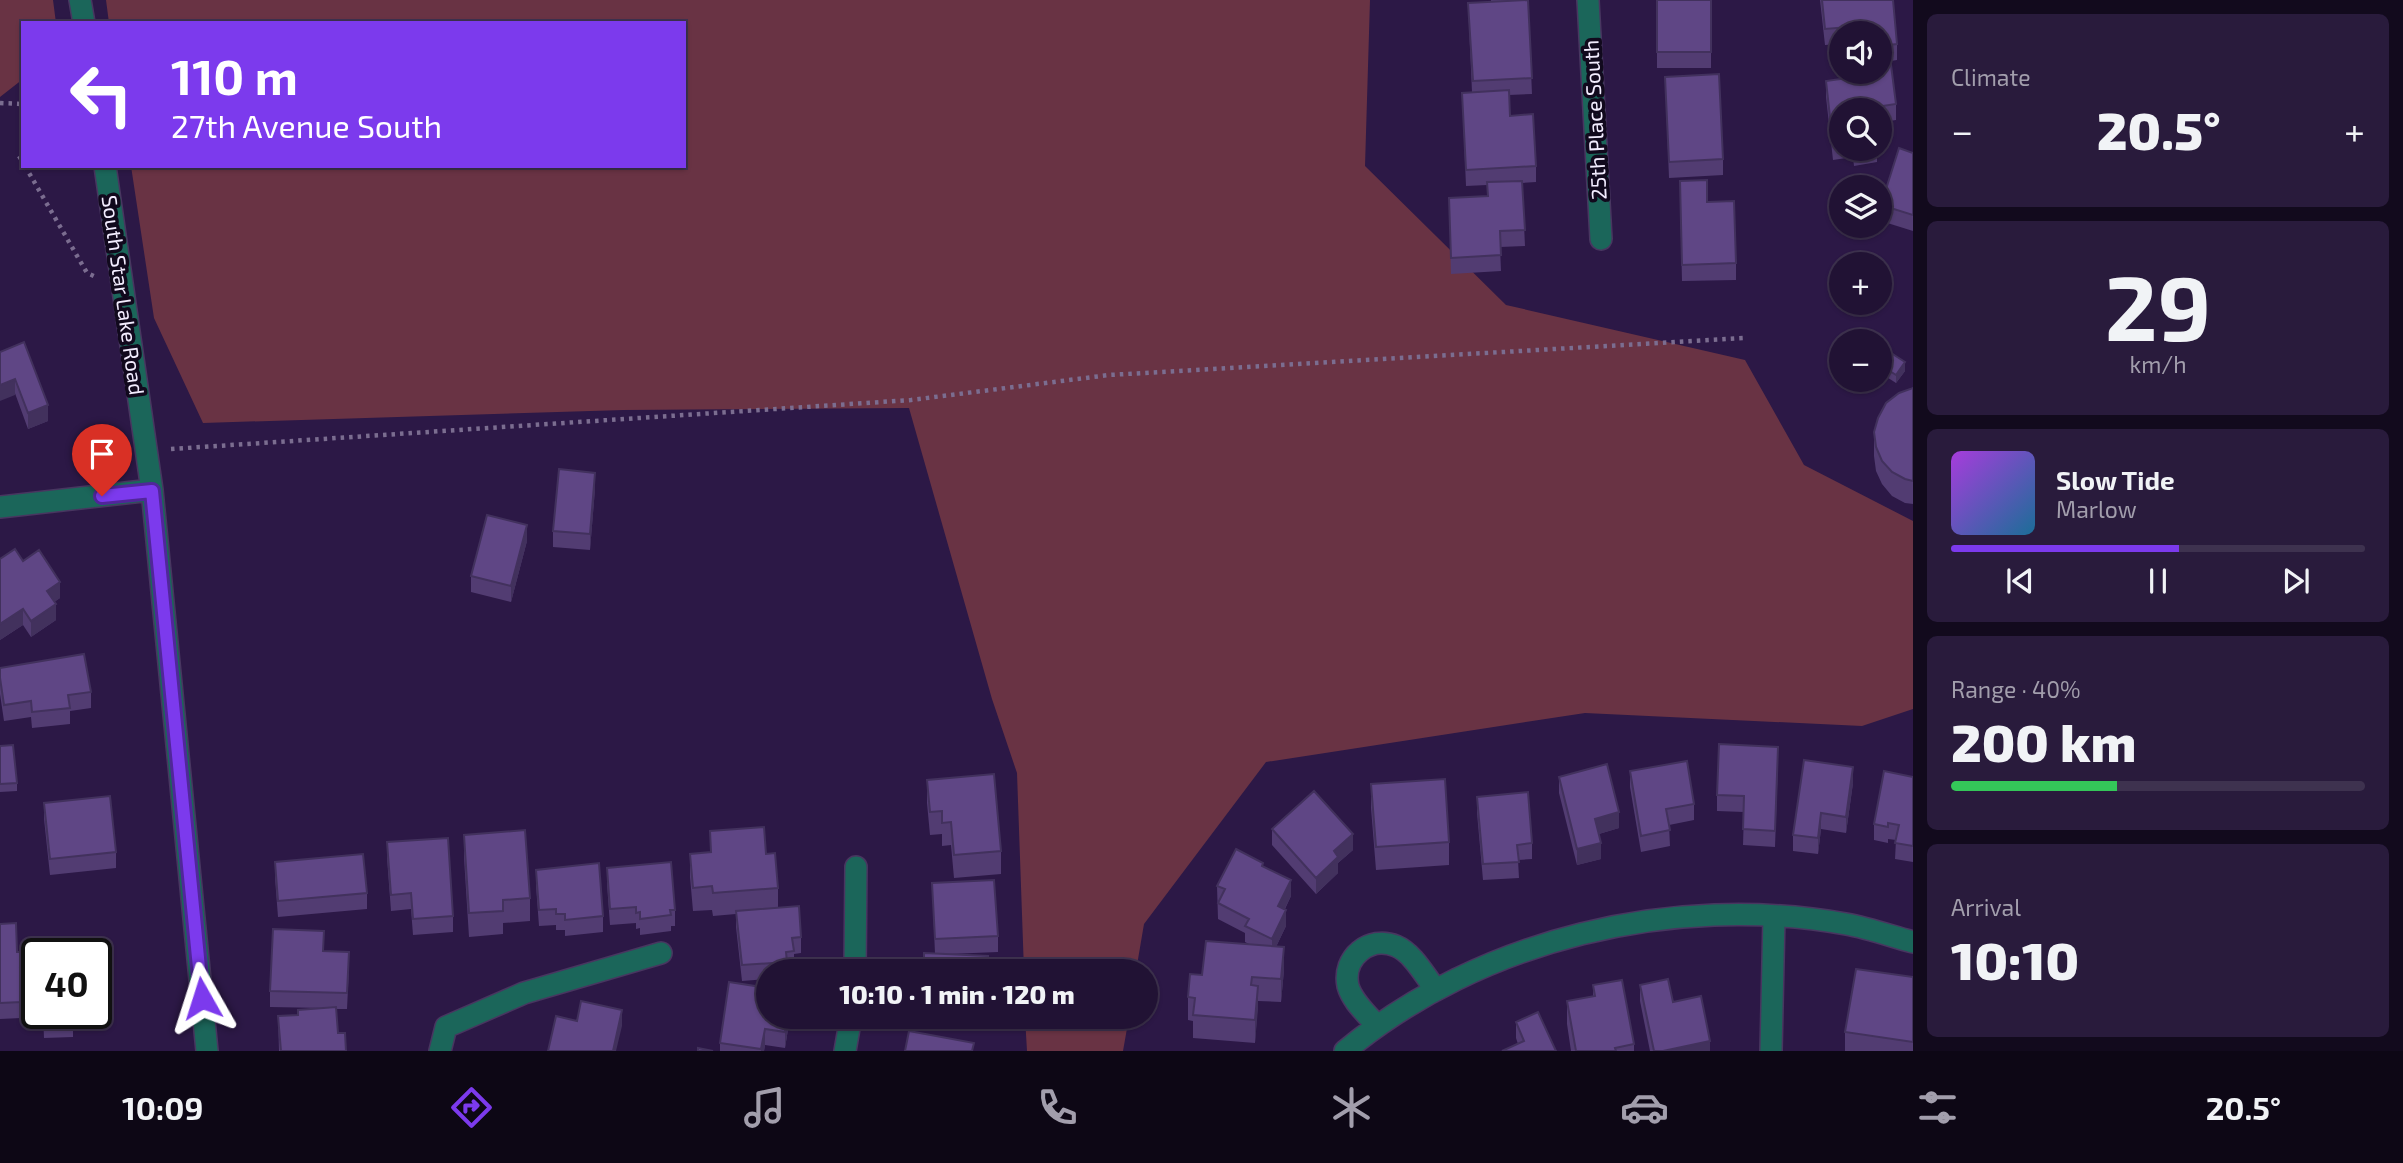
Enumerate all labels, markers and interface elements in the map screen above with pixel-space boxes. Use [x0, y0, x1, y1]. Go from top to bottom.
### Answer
map controls [1829, 21, 1892, 392]
button: sound [1829, 21, 1892, 84]
street label: 25th Place South [1577, 39, 1611, 201]
text: 110 m [171, 46, 298, 105]
icon: left [56, 49, 147, 140]
text: Climate [1951, 63, 2031, 91]
button: search [1829, 98, 1892, 161]
text: 20.5° [2097, 98, 2221, 160]
text: 27th Avenue South [171, 106, 442, 144]
text: − [1951, 107, 1973, 153]
text: + [2344, 107, 2365, 153]
button: layers [1829, 175, 1892, 238]
street label: South Star Lake Road [98, 194, 150, 396]
text: 29 [2105, 250, 2211, 359]
button: + [1829, 252, 1892, 315]
button: − [1829, 329, 1892, 392]
text: km/h [2129, 350, 2187, 378]
pin [72, 424, 132, 496]
icon: arrive [83, 435, 121, 473]
text: Slow Tide [2056, 464, 2175, 495]
text: Marlow [2056, 495, 2137, 523]
icon: previous [2001, 562, 2039, 600]
icon: pause [2139, 562, 2177, 600]
icon: next [2277, 562, 2315, 600]
text: Range · 40% [1951, 675, 2081, 703]
text: 200 km [1951, 710, 2136, 772]
text: Arrival [1951, 893, 2021, 921]
text: 10:10 [1951, 928, 2079, 990]
speed limit sign: 40 [21, 938, 112, 1029]
position arrow [165, 961, 239, 1035]
text: 10:10 · 1 min · 120 m [839, 978, 1075, 1009]
icon: directions [447, 1083, 496, 1132]
icon: music [740, 1083, 789, 1132]
icon: phone [1033, 1083, 1082, 1132]
icon: climate [1327, 1083, 1376, 1132]
icon: car [1620, 1083, 1669, 1132]
icon: filters [1913, 1083, 1962, 1132]
text: 10:09 [122, 1088, 203, 1126]
text: 20.5° [2206, 1088, 2281, 1126]

